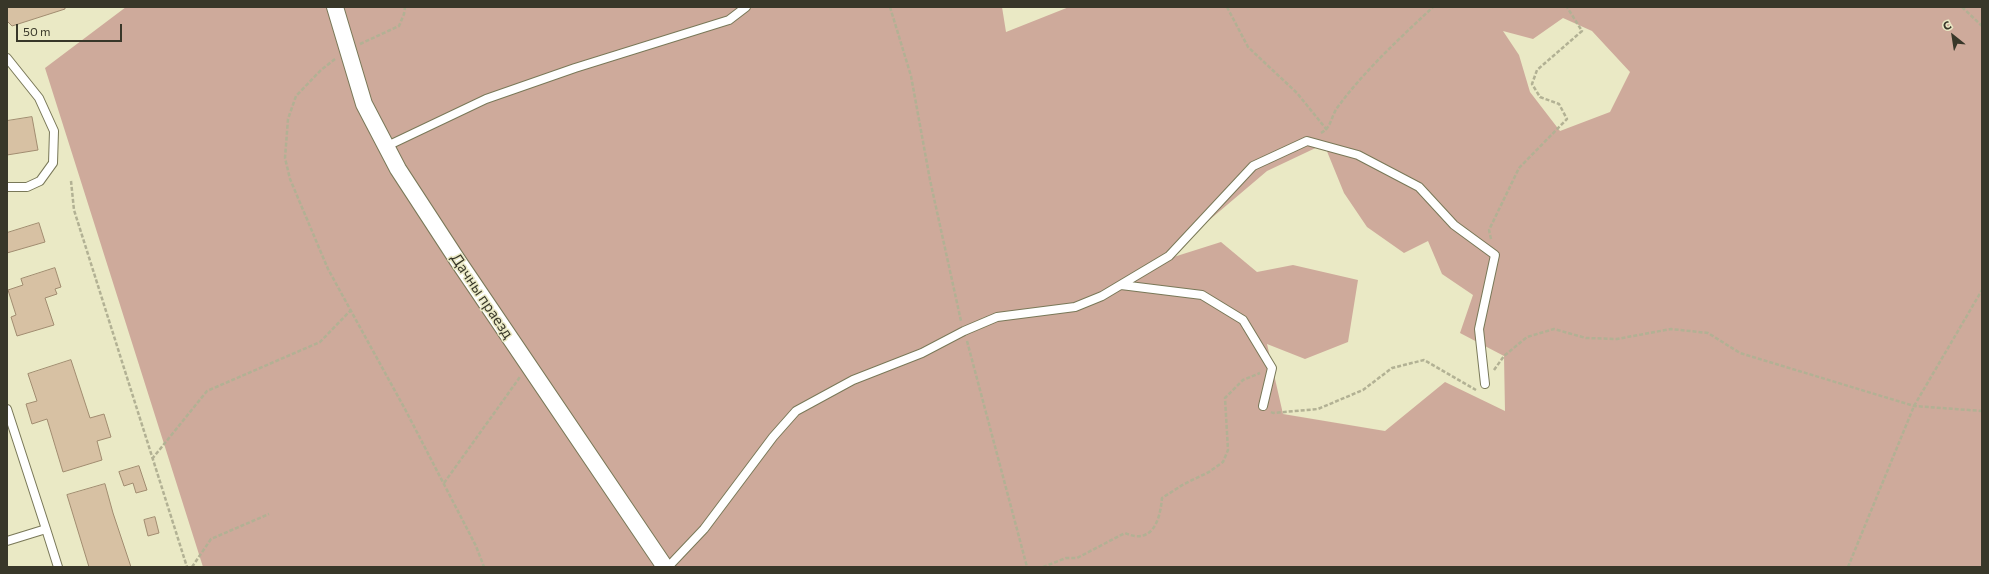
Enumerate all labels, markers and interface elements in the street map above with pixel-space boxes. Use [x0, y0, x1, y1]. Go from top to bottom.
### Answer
scale bar [18, 16, 124, 42]
north arrow [1933, 16, 1973, 56]
text: С [1940, 18, 1953, 33]
text: 50 m [23, 24, 51, 38]
street label: Дачны праезд [447, 250, 517, 342]

